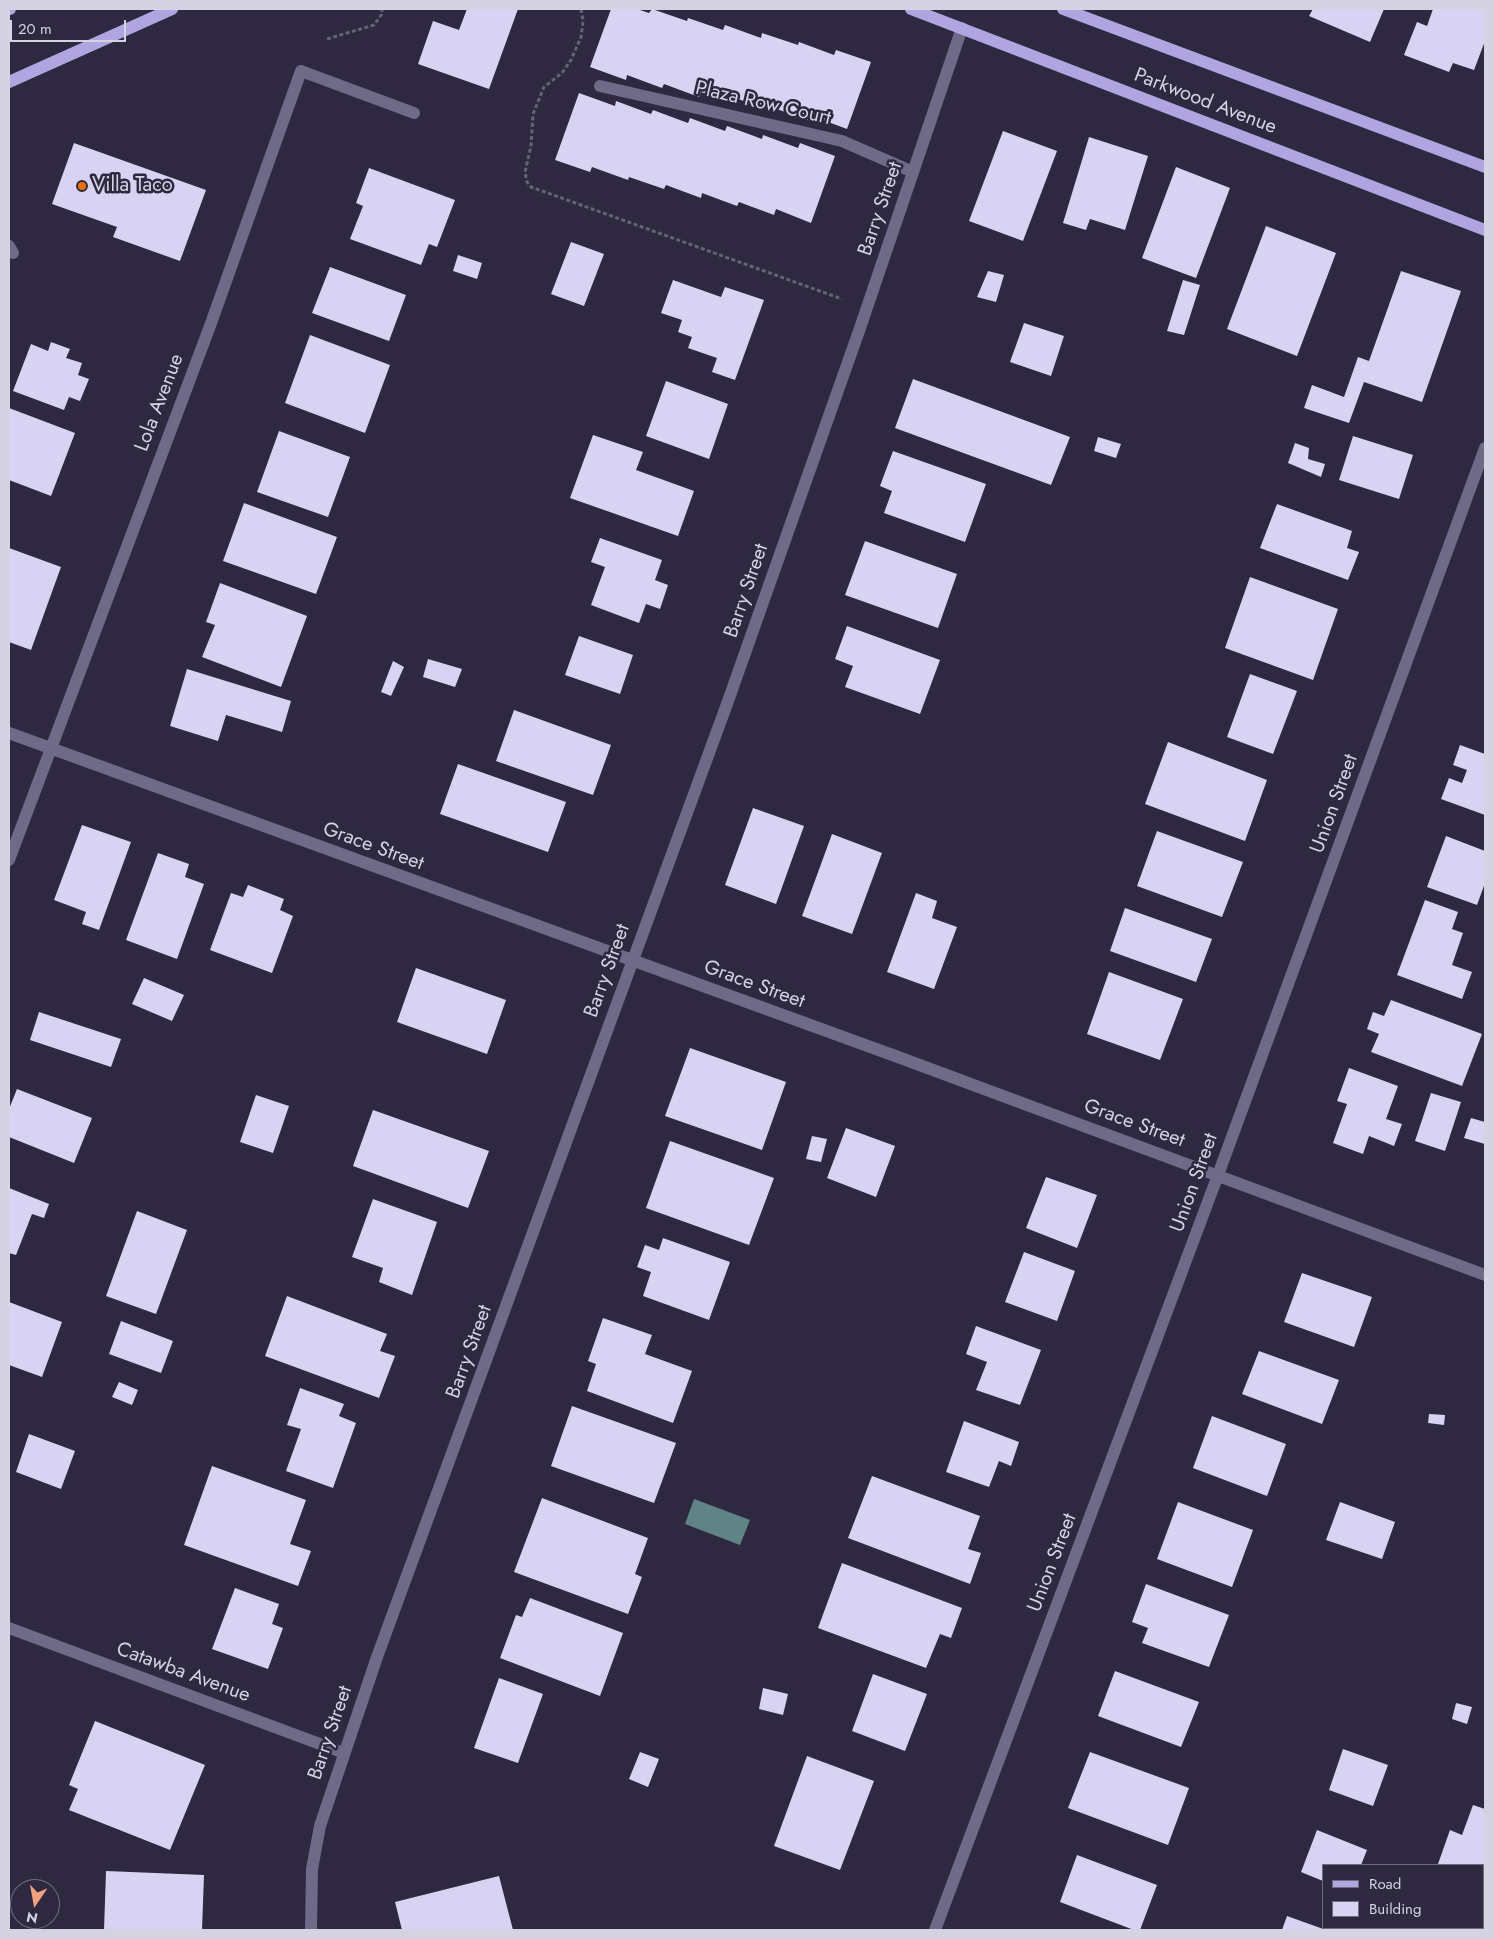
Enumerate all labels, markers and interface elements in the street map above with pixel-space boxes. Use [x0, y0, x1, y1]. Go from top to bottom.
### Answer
scale bar [12, 10, 129, 42]
text: 20 m [18, 18, 52, 40]
street label: Parkwood Avenue [1130, 64, 1280, 140]
street label: Plaza Row Court [693, 77, 833, 131]
street label: Barry Street [854, 159, 908, 259]
place label: Villa Taco [92, 174, 173, 198]
marker: Villa Taco [76, 180, 88, 192]
street label: Lola Avenue [130, 351, 190, 455]
street label: Barry Street [720, 541, 774, 641]
street label: Union Street [1306, 751, 1364, 857]
street label: Grace Street [319, 818, 427, 876]
street label: Barry Street [580, 921, 636, 1021]
street label: Grace Street [700, 956, 808, 1014]
street label: Grace Street [1080, 1095, 1188, 1153]
street label: Union Street [1166, 1130, 1224, 1236]
street label: Barry Street [442, 1302, 498, 1402]
street label: Union Street [1023, 1510, 1083, 1616]
street label: Catawba Avenue [113, 1638, 253, 1708]
street label: Barry Street [304, 1683, 358, 1783]
legend [1322, 1864, 1484, 1929]
text: Road [1369, 1873, 1401, 1895]
north arrow [10, 1879, 60, 1929]
text: Building [1369, 1898, 1421, 1920]
text: N [25, 1907, 40, 1929]

